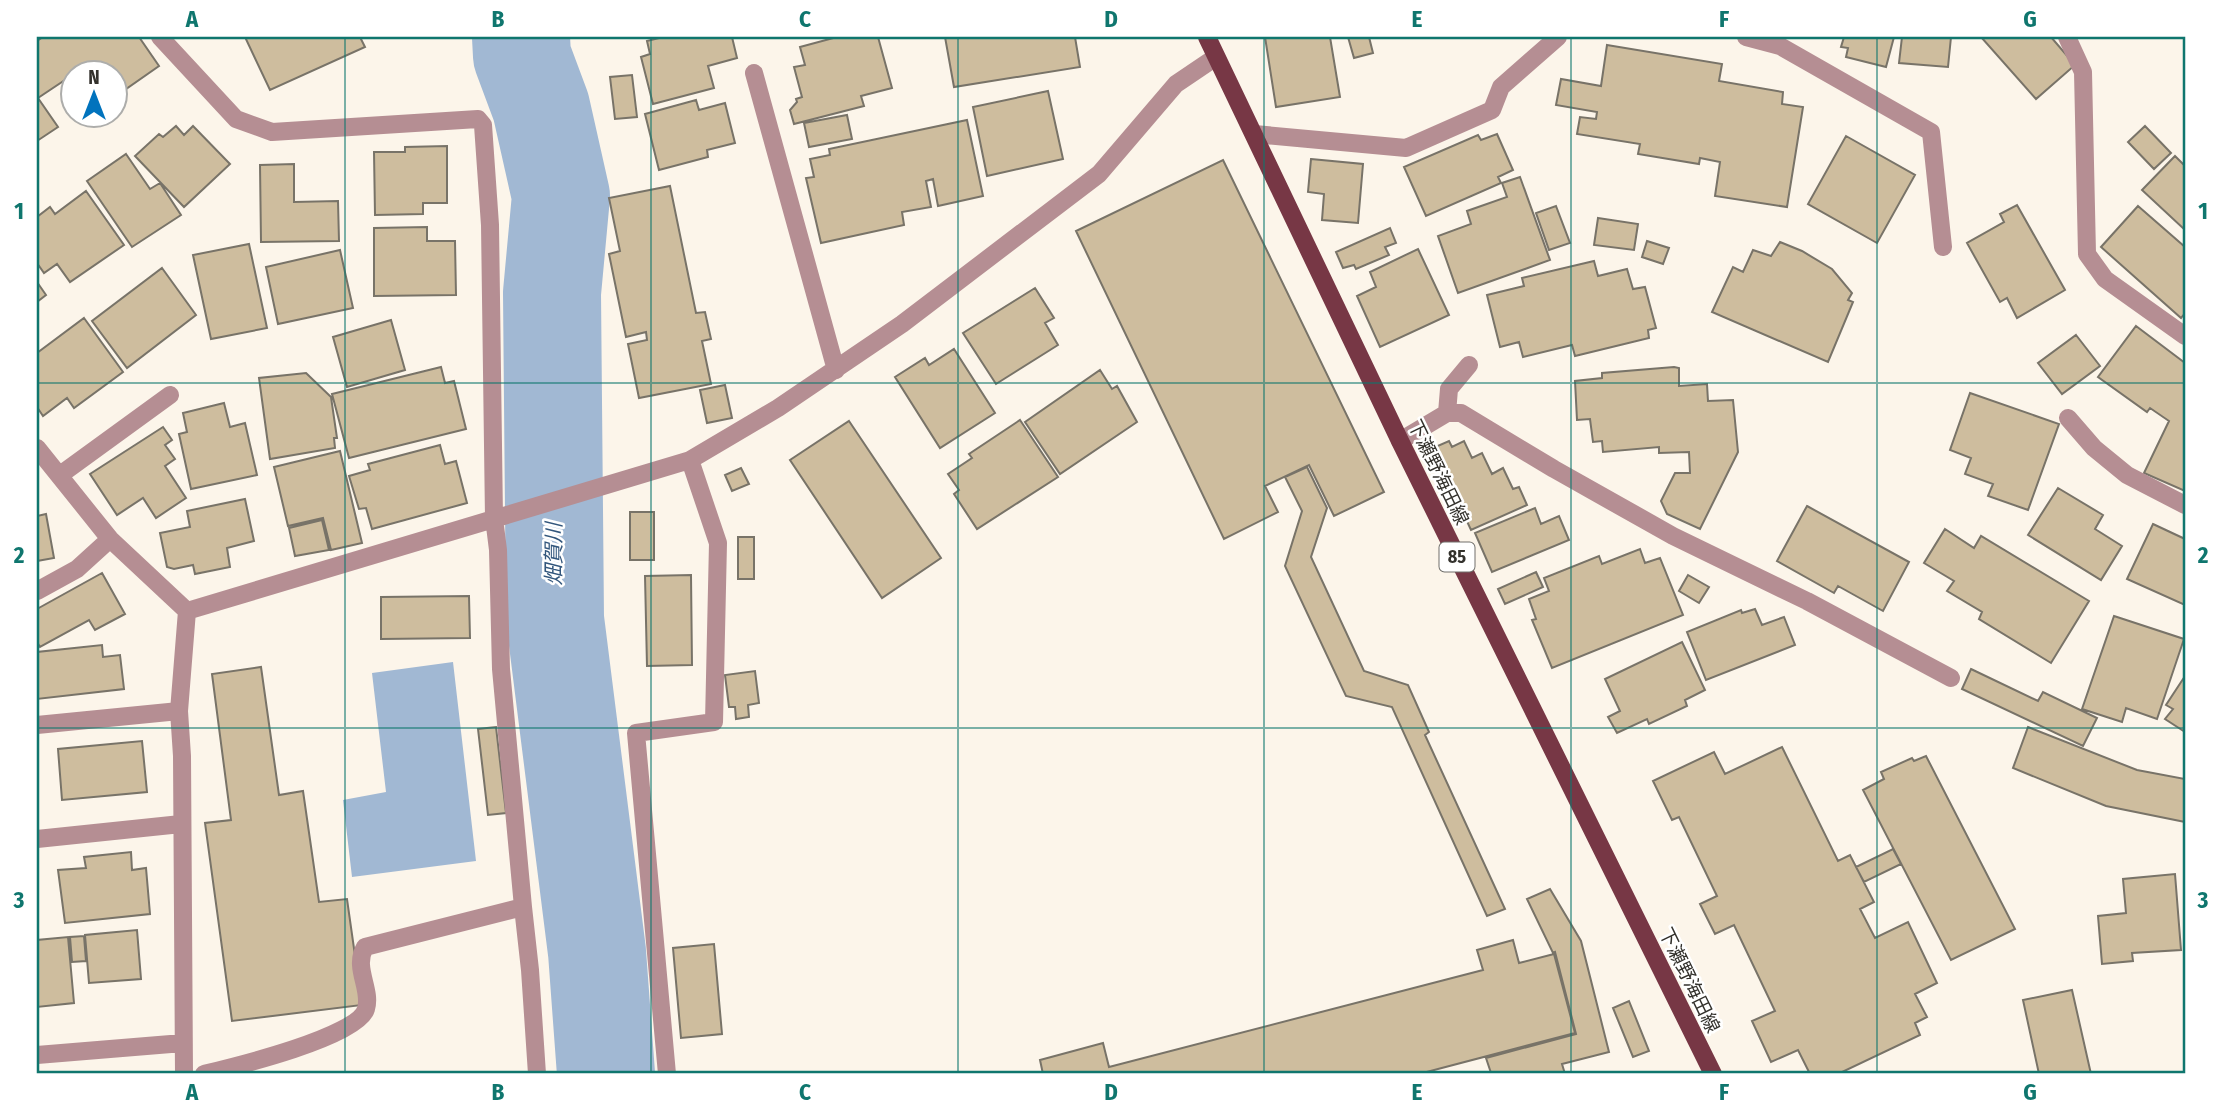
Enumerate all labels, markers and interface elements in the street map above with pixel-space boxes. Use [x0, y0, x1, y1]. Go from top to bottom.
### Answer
text: A [185, 5, 199, 33]
text: B [492, 5, 505, 33]
text: C [799, 5, 811, 33]
text: D [1104, 5, 1118, 33]
text: E [1412, 5, 1423, 33]
text: F [1719, 5, 1729, 33]
text: G [2023, 5, 2037, 33]
north arrow [60, 60, 130, 130]
text: N [88, 66, 100, 89]
text: 1 [14, 197, 24, 225]
text: 1 [2198, 197, 2208, 225]
street label: 下瀬野海田線 [1403, 416, 1474, 528]
water label: 畑賀川 [541, 521, 567, 586]
text: 2 [13, 541, 25, 569]
text: 2 [2197, 541, 2209, 569]
road number: 85 [1440, 542, 1474, 572]
text: 3 [13, 886, 25, 914]
text: 3 [2197, 886, 2209, 914]
street label: 下瀬野海田線 [1654, 924, 1725, 1036]
text: A [185, 1078, 199, 1106]
text: B [492, 1078, 505, 1106]
text: C [799, 1078, 811, 1106]
text: D [1104, 1078, 1118, 1106]
text: E [1412, 1078, 1423, 1106]
text: F [1719, 1078, 1729, 1106]
text: G [2023, 1078, 2037, 1106]

